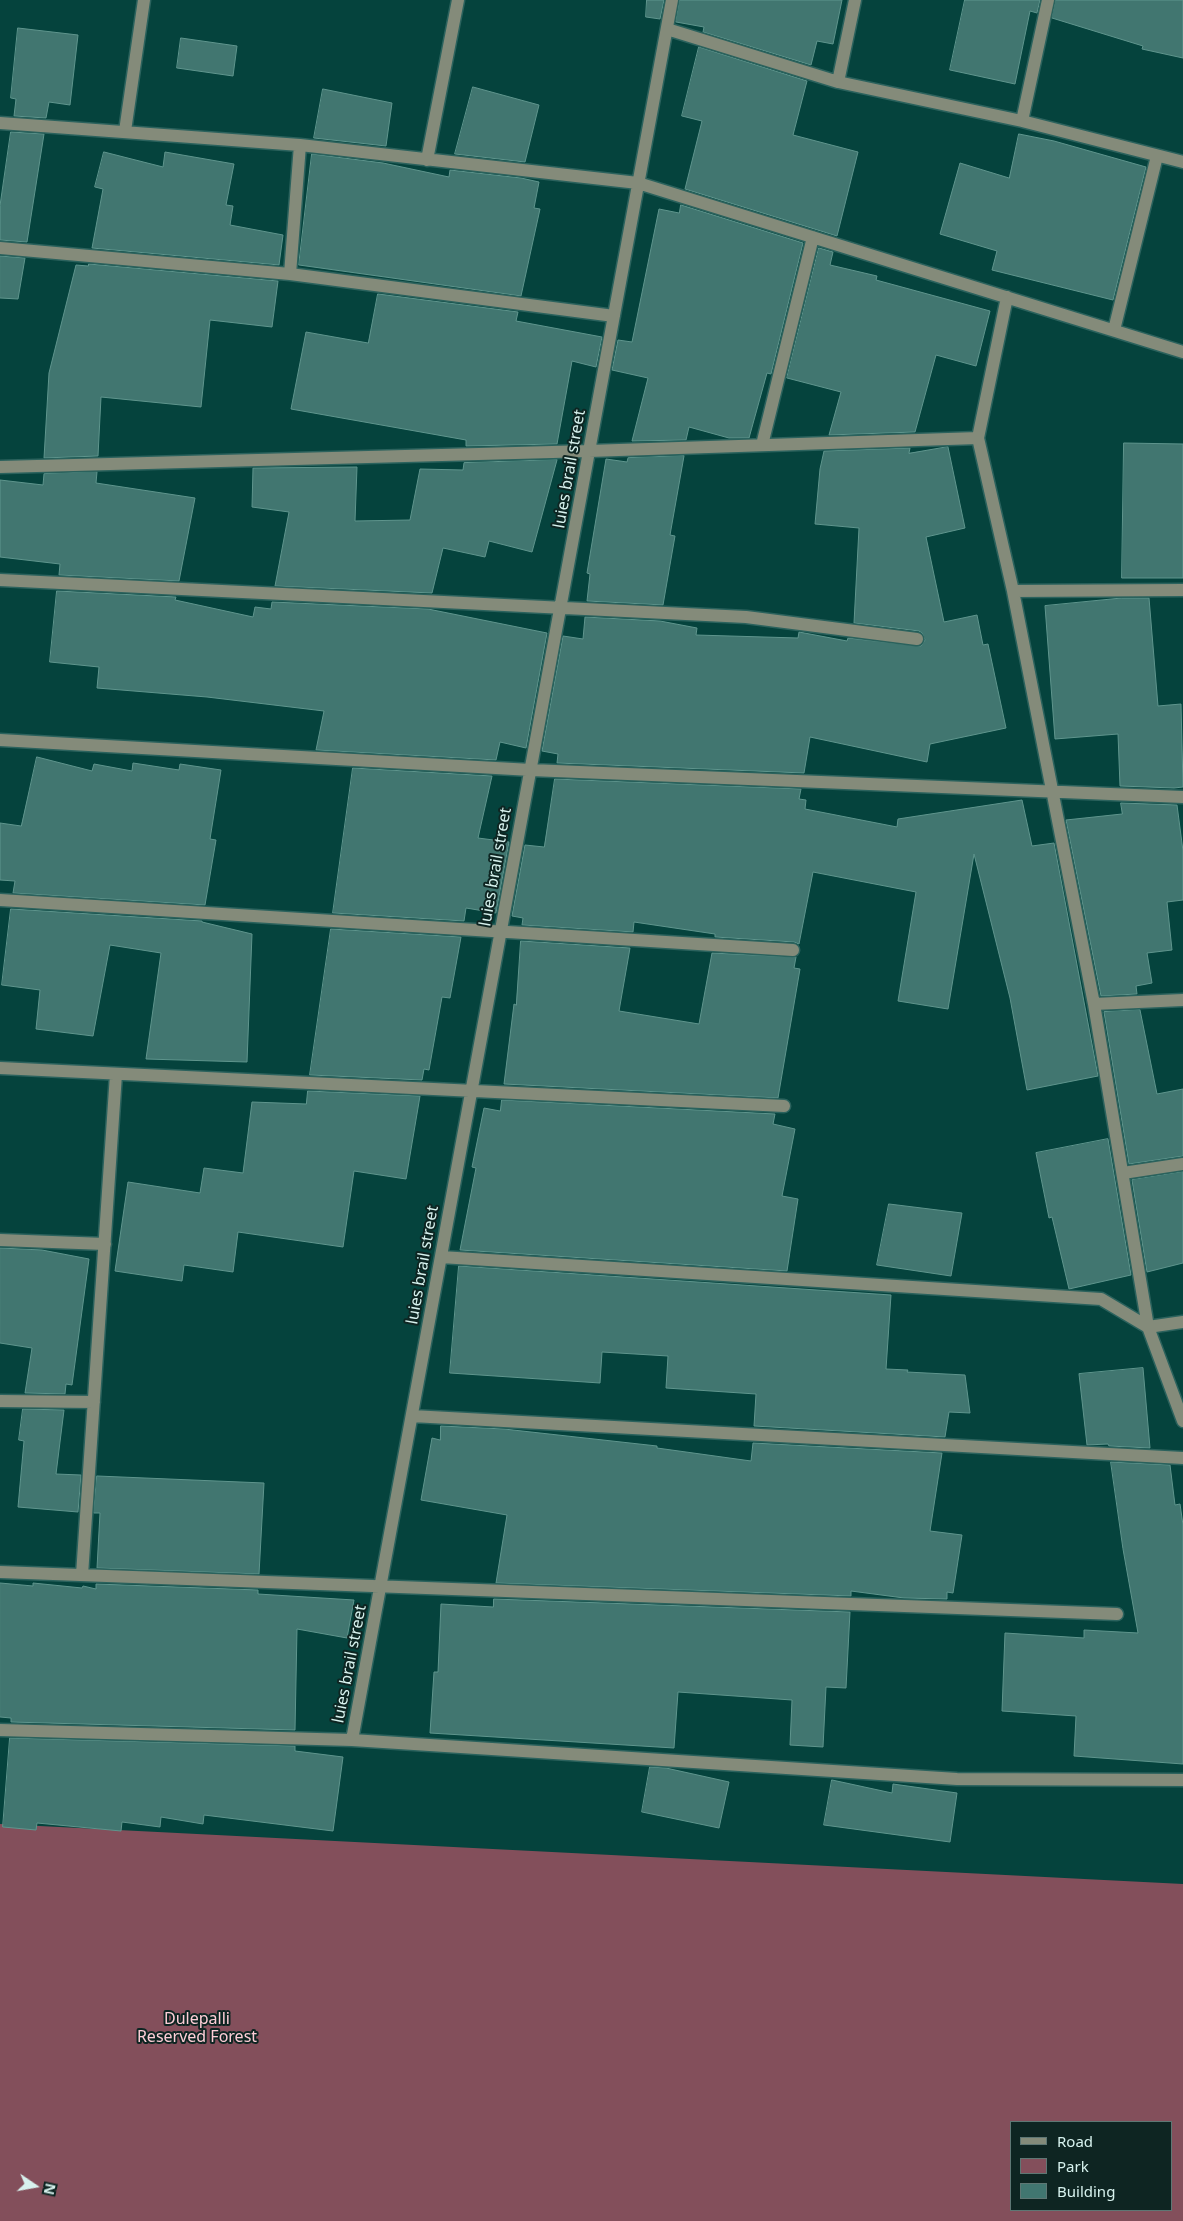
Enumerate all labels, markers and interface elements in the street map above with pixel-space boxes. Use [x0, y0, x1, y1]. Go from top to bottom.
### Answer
street label: luies brail street [550, 408, 590, 530]
street label: luies brail street [476, 806, 516, 928]
street label: luies brail street [403, 1204, 443, 1326]
street label: luies brail street [329, 1603, 371, 1725]
park label: Dulepalli Reserved Forest [137, 2009, 257, 2047]
legend [1010, 2121, 1173, 2211]
text: Road [1057, 2131, 1093, 2151]
text: Park [1057, 2156, 1089, 2176]
north arrow [10, 2161, 60, 2211]
text: Building [1057, 2181, 1115, 2201]
text: N [40, 2182, 61, 2197]

